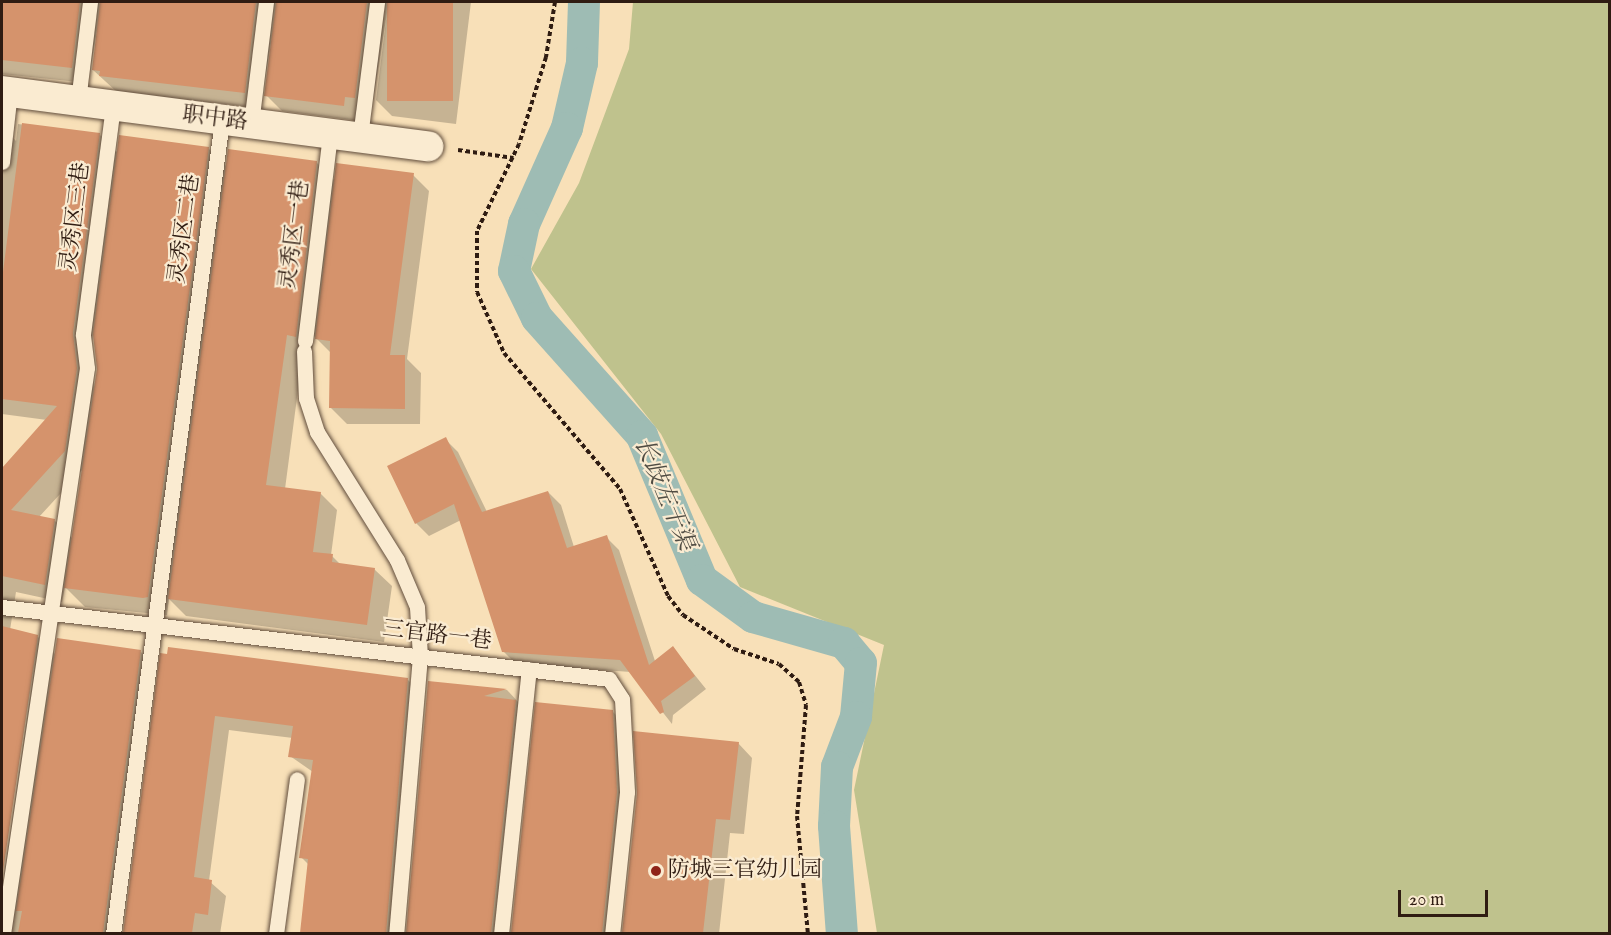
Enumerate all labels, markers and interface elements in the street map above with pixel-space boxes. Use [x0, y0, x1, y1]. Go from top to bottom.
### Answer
street label: 职中路 [181, 102, 249, 136]
street label: 灵秀区三巷 [56, 161, 96, 273]
street label: 灵秀区二巷 [164, 173, 206, 285]
street label: 灵秀区一巷 [275, 179, 315, 291]
water label: 长歧左干渠 [627, 433, 701, 555]
street label: 三官路一巷 [381, 616, 493, 656]
place label: 防城三官幼儿园 [668, 858, 822, 884]
marker: 防城三官幼儿园 [649, 864, 663, 878]
scale bar [1401, 878, 1491, 916]
text: 20 m [1409, 889, 1444, 912]

